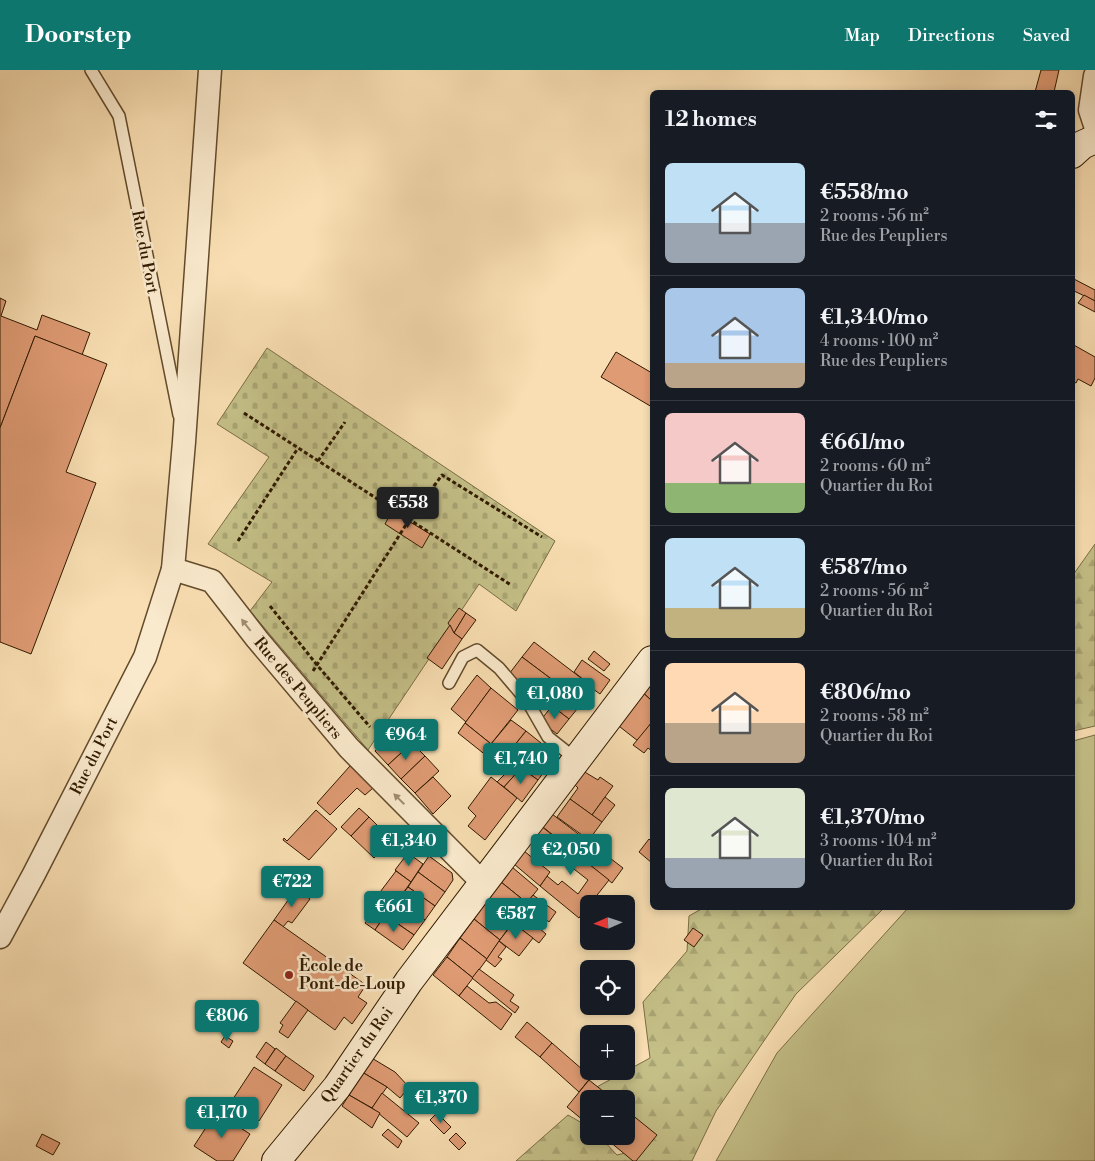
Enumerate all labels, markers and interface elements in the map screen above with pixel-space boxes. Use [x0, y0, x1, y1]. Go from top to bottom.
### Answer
text: Doorstep [25, 20, 132, 50]
text: Map [844, 24, 880, 47]
text: Directions [908, 24, 995, 47]
text: Saved [1023, 24, 1070, 47]
icon: filters [1032, 106, 1060, 134]
text: 12 homes [665, 107, 757, 133]
text: €558/mo [820, 180, 909, 206]
icon: home [705, 183, 765, 243]
text: 2 rooms · 56 m² [820, 206, 929, 226]
street label: Rue du Port [127, 208, 163, 296]
text: Rue des Peupliers [820, 226, 947, 246]
text: €1,340/mo [820, 305, 928, 331]
icon: home [705, 308, 765, 368]
text: 4 rooms · 100 m² [820, 331, 938, 351]
text: Rue des Peupliers [820, 351, 947, 371]
text: €661/mo [820, 430, 905, 456]
icon: home [705, 433, 765, 493]
text: 2 rooms · 60 m² [820, 456, 931, 476]
text: Quartier du Roi [820, 476, 933, 496]
pin: €558 [378, 486, 438, 529]
text: €558 [388, 493, 428, 513]
text: €587/mo [820, 555, 908, 581]
icon: home [705, 558, 765, 618]
text: 2 rooms · 56 m² [820, 581, 929, 601]
text: Quartier du Roi [820, 601, 933, 621]
one-way arrow [240, 619, 251, 632]
street label: Rue des Peupliers [249, 633, 347, 743]
pin: €1,080 [514, 678, 596, 720]
text: €806/mo [820, 680, 911, 706]
icon: home [705, 683, 765, 743]
text: €1,080 [527, 684, 583, 704]
text: 2 rooms · 58 m² [820, 706, 929, 726]
street label: Rue du Port [66, 713, 122, 798]
pin: €964 [376, 718, 436, 761]
text: €964 [385, 725, 427, 745]
text: Quartier du Roi [820, 726, 933, 746]
pin: €1,740 [480, 742, 562, 785]
text: €1,740 [494, 749, 548, 769]
one-way arrow [394, 793, 406, 805]
text: €1,370/mo [820, 805, 925, 831]
icon: home [705, 808, 765, 868]
pin: €1,340 [368, 824, 450, 867]
text: €1,340 [381, 831, 437, 851]
text: 3 rooms · 104 m² [820, 831, 937, 851]
pin: €2,050 [530, 834, 612, 876]
text: €2,050 [542, 840, 600, 860]
text: Quartier du Roi [820, 851, 933, 871]
pin: €722 [262, 866, 322, 908]
text: €722 [272, 872, 312, 892]
pin: €661 [364, 890, 424, 933]
north arrow [580, 895, 635, 950]
map controls [580, 895, 635, 1145]
text: €661 [375, 897, 413, 917]
pin: €587 [486, 898, 546, 940]
text: €587 [496, 904, 536, 924]
place label: Ècole de Pont-de-Loup [299, 954, 406, 994]
button: locate [580, 960, 635, 1015]
marker: Ècole de Pont-de-Loup [283, 969, 295, 981]
pin: €806 [197, 1000, 257, 1042]
street label: Quartier du Roi [316, 1003, 398, 1107]
text: €806 [206, 1006, 248, 1026]
button: + [580, 1025, 635, 1080]
pin: €1,370 [400, 1082, 482, 1124]
text: €1,370 [414, 1088, 468, 1108]
button: − [580, 1090, 635, 1145]
pin: €1,170 [181, 1096, 263, 1139]
text: €1,170 [197, 1103, 247, 1123]

